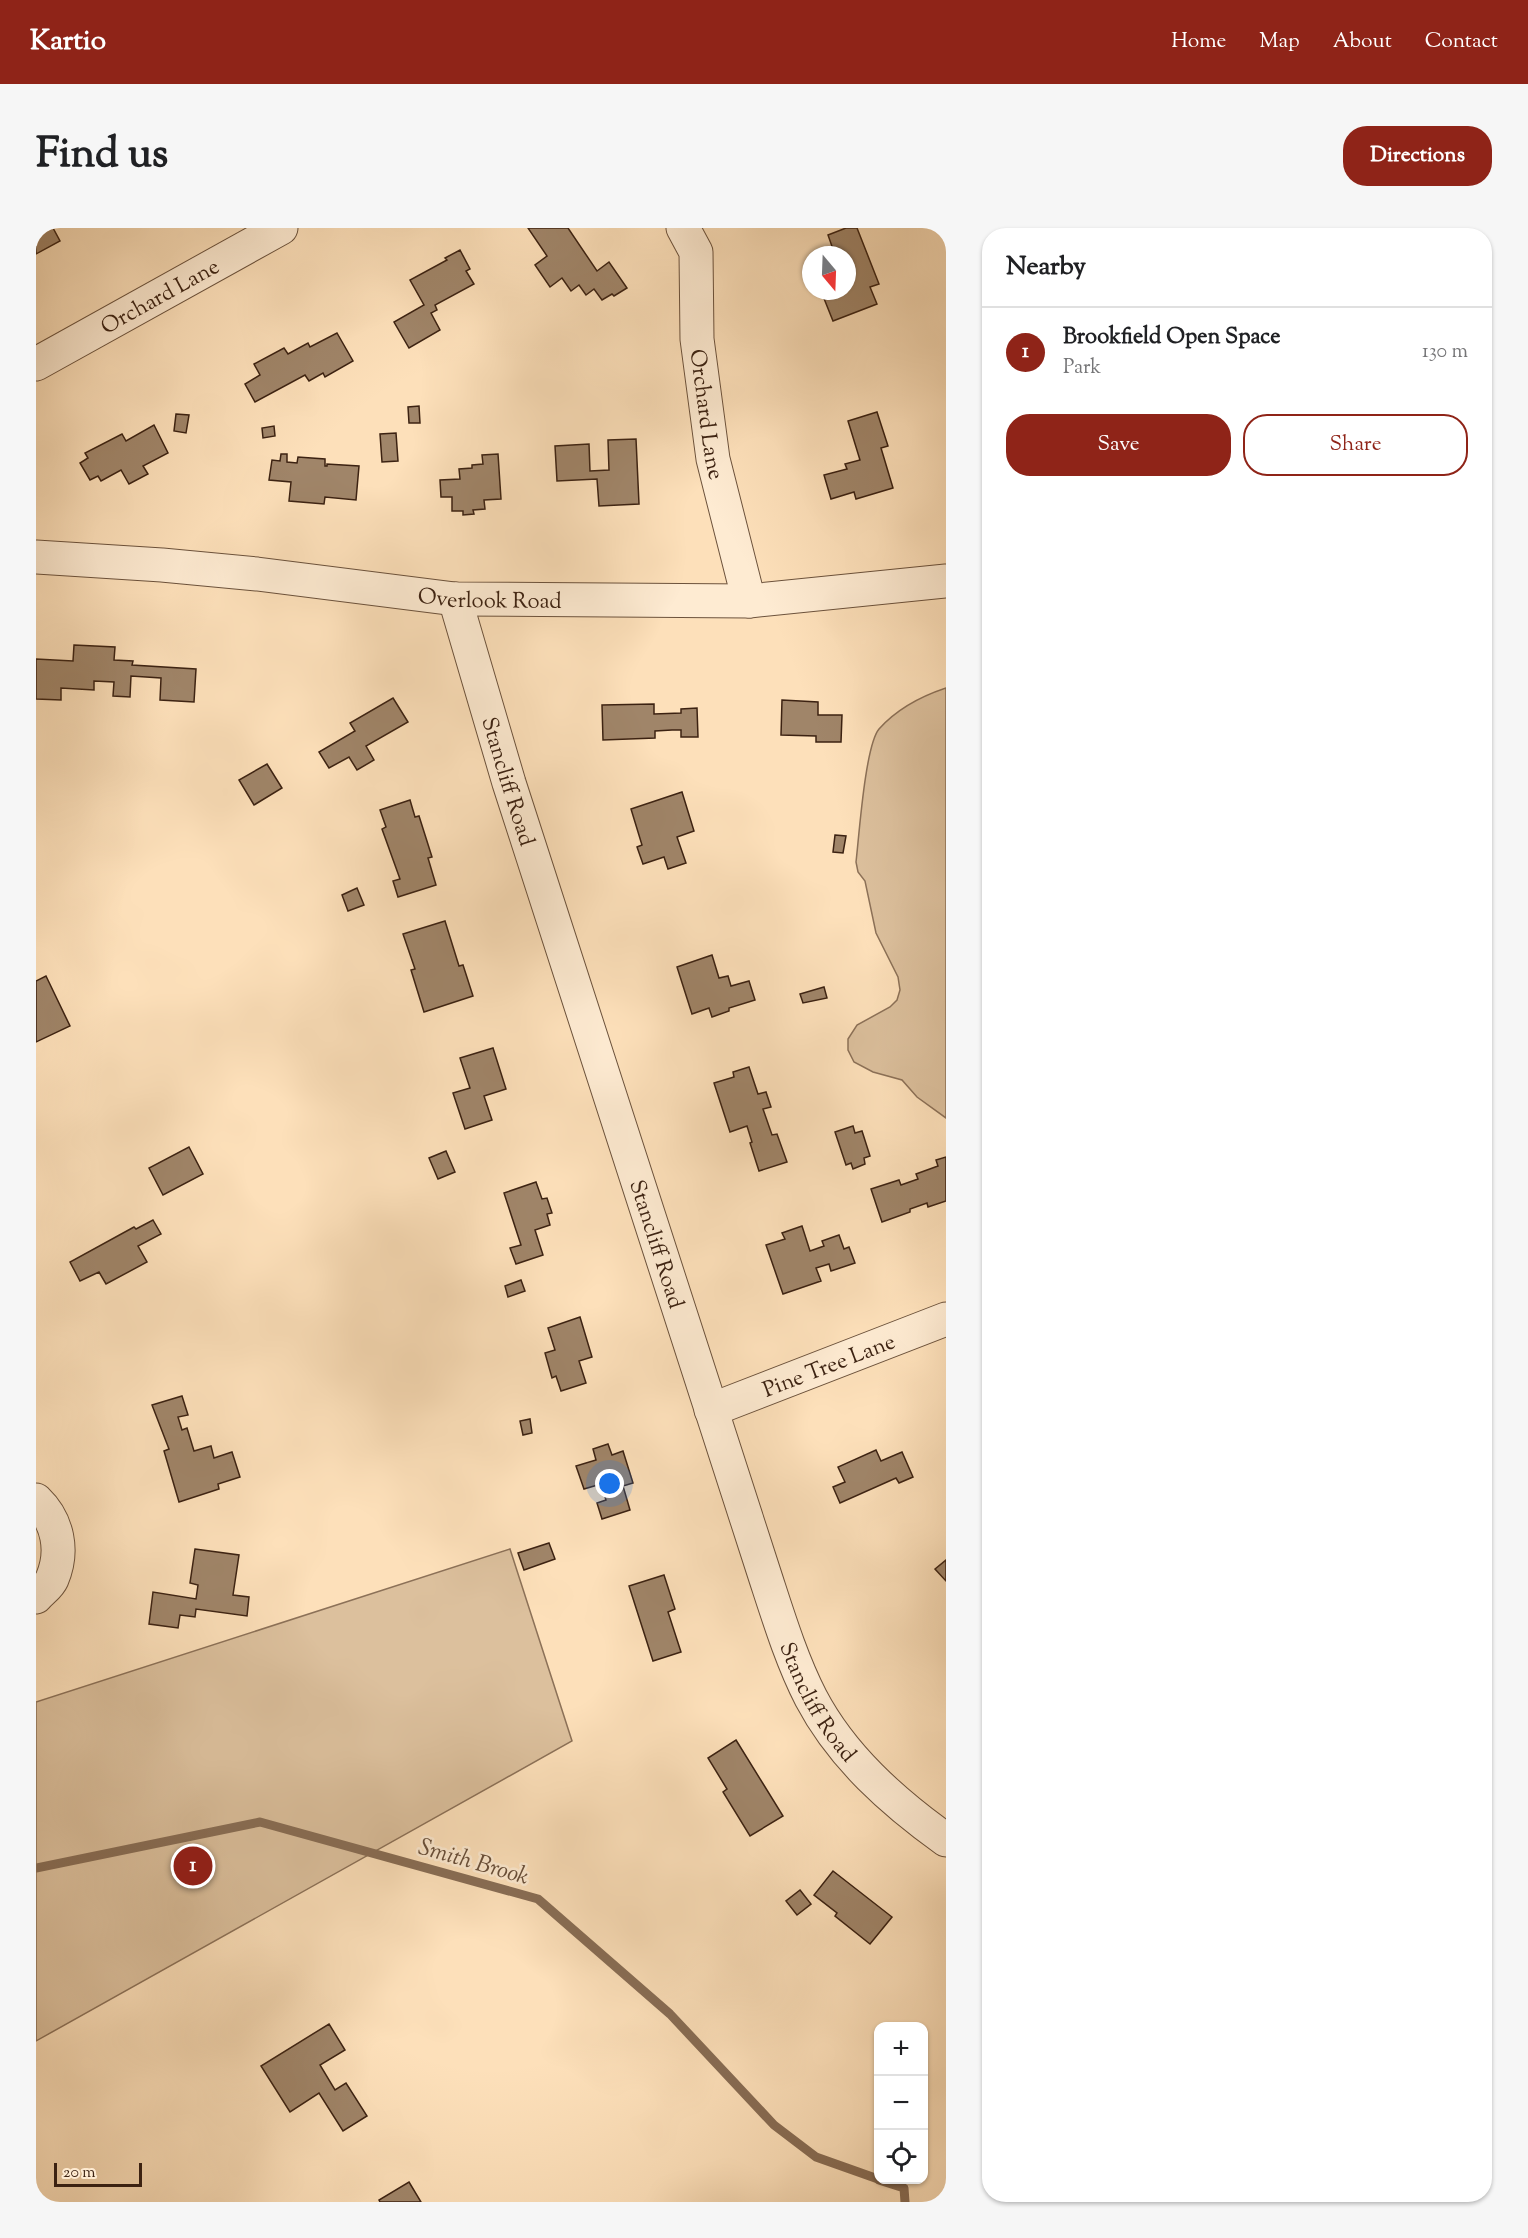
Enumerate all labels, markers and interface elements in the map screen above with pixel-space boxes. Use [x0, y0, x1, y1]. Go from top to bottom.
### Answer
text: Kartio [30, 22, 106, 62]
text: Home [1171, 27, 1226, 57]
text: Map [1259, 27, 1300, 57]
text: About [1333, 27, 1392, 57]
text: Contact [1425, 27, 1498, 57]
text: Find us [36, 126, 168, 186]
button: Directions [1343, 126, 1492, 186]
north arrow [802, 246, 856, 300]
text: Nearby [1006, 249, 1086, 286]
street label: Orchard Lane [95, 252, 226, 344]
text: Brookfield Open Space [1063, 322, 1280, 354]
text: 1 [1022, 338, 1029, 367]
text: 130 m [1422, 338, 1468, 367]
street label: Orchard Lane [679, 347, 731, 483]
text: Park [1063, 354, 1101, 383]
button: Save [1006, 414, 1231, 476]
button: Share [1243, 414, 1468, 476]
street label: Overlook Road [416, 581, 562, 619]
street label: Stancliff Road [471, 714, 541, 851]
street label: Stancliff Road [619, 1176, 691, 1313]
street label: Pine Tree Lane [759, 1327, 900, 1407]
your location [595, 1469, 624, 1498]
street label: Stancliff Road [770, 1638, 862, 1770]
water label: Smith Brook [414, 1831, 533, 1895]
pin: 1 [174, 1844, 212, 1888]
map controls [874, 2022, 928, 2184]
button: + [874, 2022, 928, 2076]
button: − [874, 2076, 928, 2130]
button: locate [874, 2130, 928, 2184]
scale bar [54, 2160, 142, 2188]
text: 20 m [63, 2162, 96, 2185]

